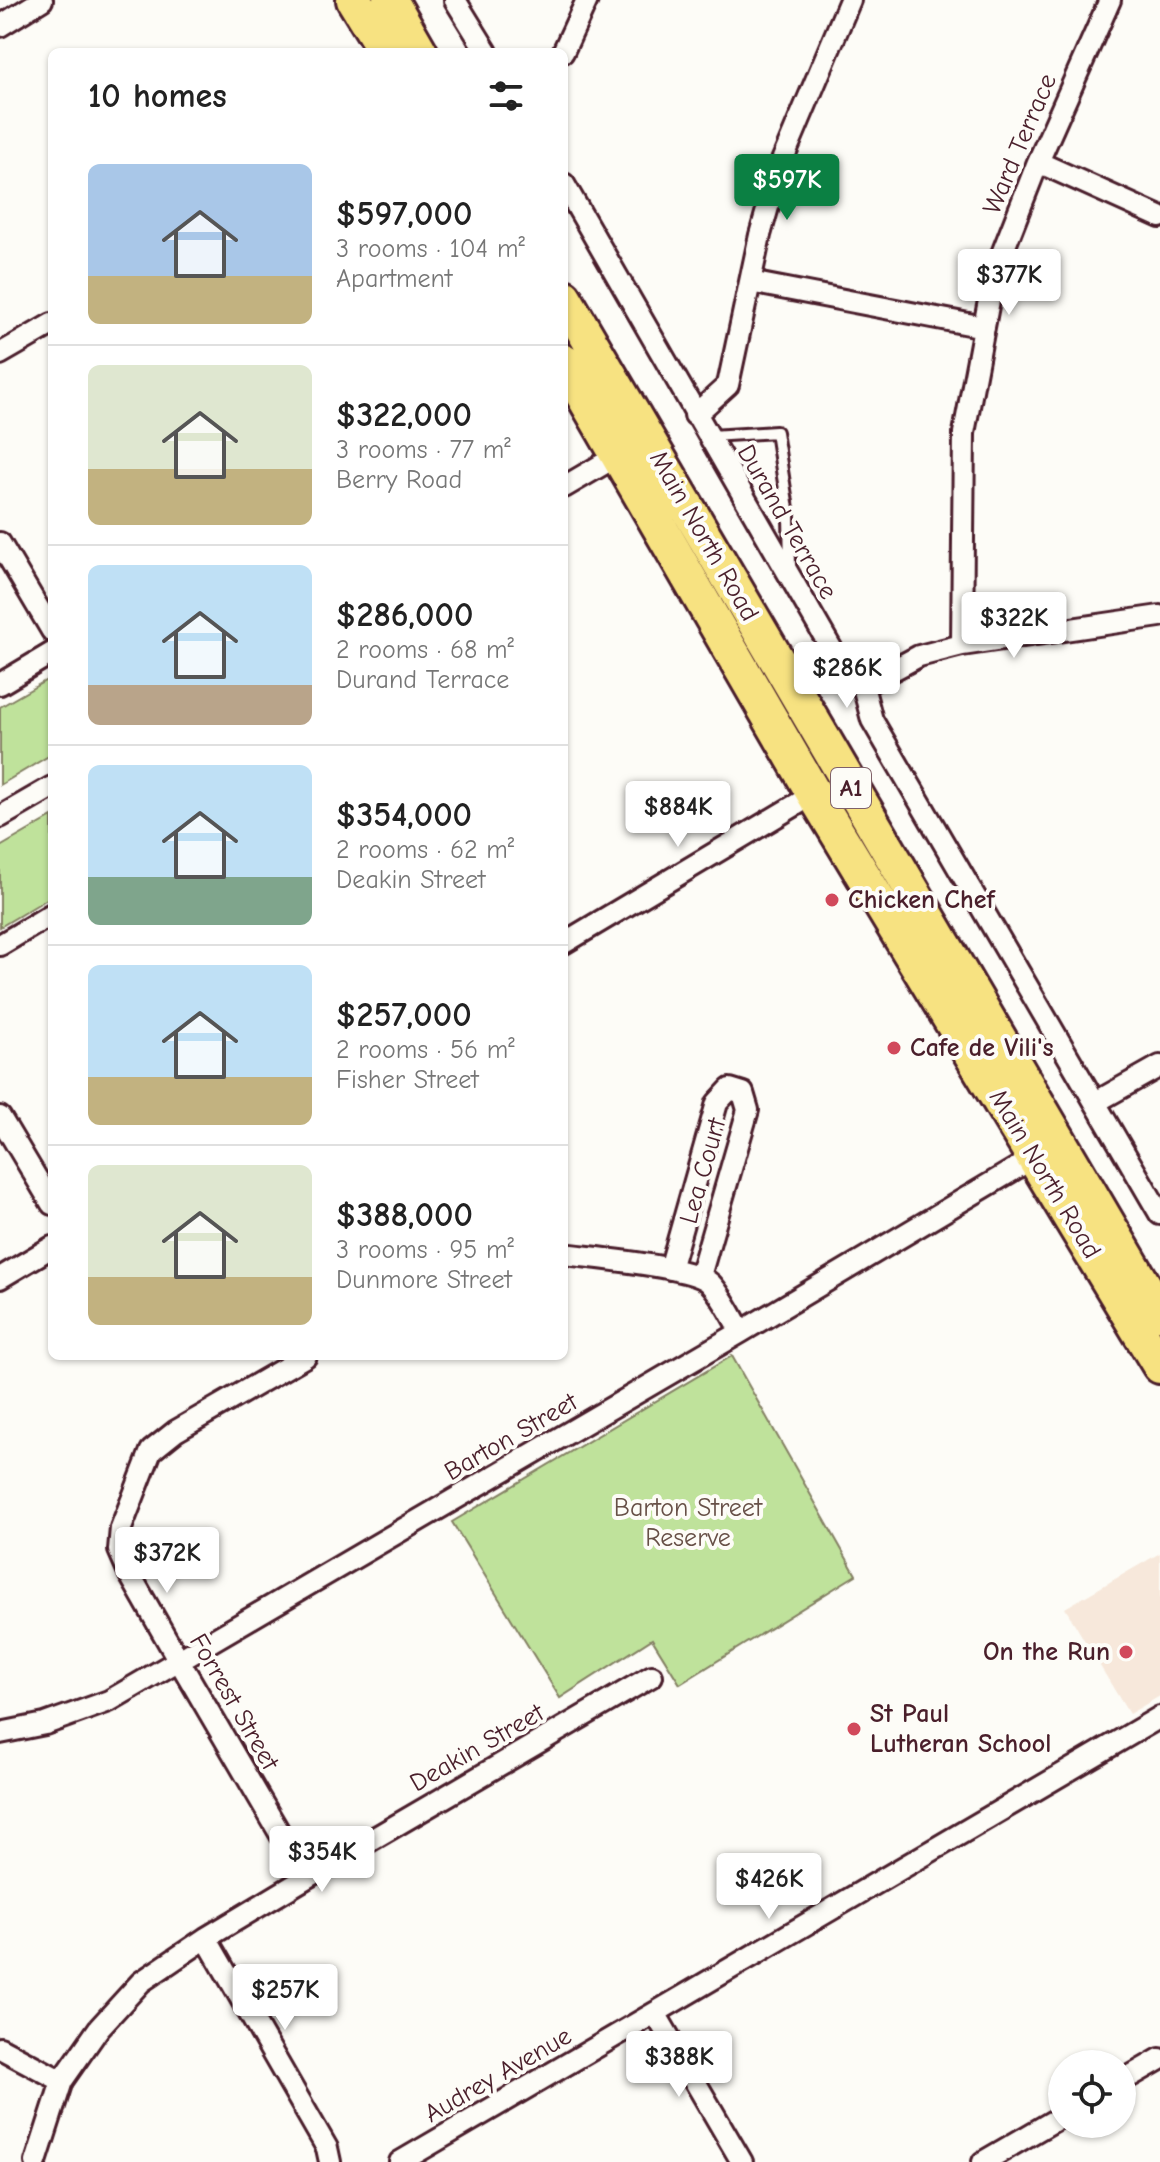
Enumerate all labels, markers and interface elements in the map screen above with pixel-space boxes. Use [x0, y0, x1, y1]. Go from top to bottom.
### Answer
street label: Ward Terrace [977, 69, 1063, 219]
icon: filters [484, 74, 528, 118]
text: 10 homes [88, 76, 227, 116]
pin: $597K [731, 154, 843, 222]
text: $597K [752, 165, 822, 195]
text: $597,000 [336, 194, 472, 234]
icon: home [152, 196, 248, 292]
text: 3 rooms · 104 m² [336, 234, 525, 264]
pin: $377K [953, 249, 1065, 317]
text: $377K [976, 260, 1042, 290]
text: Apartment [336, 264, 452, 294]
text: $322,000 [336, 395, 472, 435]
icon: home [152, 397, 248, 493]
text: 3 rooms · 77 m² [336, 435, 511, 465]
street label: Durand Terrace [731, 439, 843, 605]
street label: Main North Road [643, 446, 765, 626]
text: Berry Road [336, 465, 462, 495]
pin: $322K [958, 592, 1070, 660]
text: $286,000 [336, 595, 473, 635]
icon: home [152, 597, 248, 693]
text: $322K [979, 603, 1049, 633]
text: 2 rooms · 68 m² [336, 635, 514, 665]
pin: $286K [791, 642, 903, 710]
text: $286K [812, 653, 882, 683]
text: Durand Terrace [336, 665, 509, 695]
road number: A1 [831, 768, 871, 808]
pin: $884K [622, 781, 734, 849]
text: $884K [643, 792, 713, 822]
text: $354,000 [336, 795, 472, 835]
icon: home [152, 797, 248, 893]
text: 2 rooms · 62 m² [336, 835, 514, 865]
text: Deakin Street [336, 865, 485, 895]
place label: Chicken Chef [848, 885, 996, 915]
marker: Chicken Chef [823, 891, 841, 909]
text: $257,000 [336, 995, 472, 1035]
icon: home [152, 997, 248, 1093]
place label: Cafe de Vili's [910, 1033, 1053, 1063]
text: 2 rooms · 56 m² [336, 1035, 515, 1065]
marker: Cafe de Vili's [885, 1039, 903, 1057]
text: Fisher Street [336, 1065, 479, 1095]
street label: Main North Road [983, 1084, 1107, 1264]
street label: Lea Court [674, 1113, 733, 1227]
text: $388,000 [336, 1195, 473, 1235]
icon: home [152, 1197, 248, 1293]
text: 3 rooms · 95 m² [336, 1235, 514, 1265]
text: Dunmore Street [336, 1265, 512, 1295]
street label: Barton Street [439, 1386, 584, 1487]
park label: Barton Street Reserve [614, 1493, 764, 1553]
pin: $372K [111, 1527, 223, 1595]
text: $372K [133, 1538, 201, 1568]
street label: Forrest Street [183, 1628, 286, 1777]
place label: On the Run [983, 1637, 1110, 1667]
marker: On the Run [1117, 1643, 1135, 1661]
street label: Deakin Street [405, 1697, 551, 1798]
place label: St Paul Lutheran School [870, 1699, 1051, 1759]
marker: St Paul Lutheran School [845, 1720, 863, 1738]
pin: $354K [266, 1826, 378, 1894]
text: $354K [287, 1837, 357, 1867]
pin: $426K [713, 1853, 825, 1921]
text: $426K [734, 1864, 804, 1894]
pin: $257K [229, 1964, 341, 2032]
text: $257K [251, 1975, 319, 2005]
street label: Audrey Avenue [419, 2021, 577, 2129]
pin: $388K [623, 2031, 735, 2099]
text: $388K [644, 2042, 714, 2072]
map controls [1048, 2050, 1136, 2138]
button: locate [1048, 2050, 1136, 2138]

